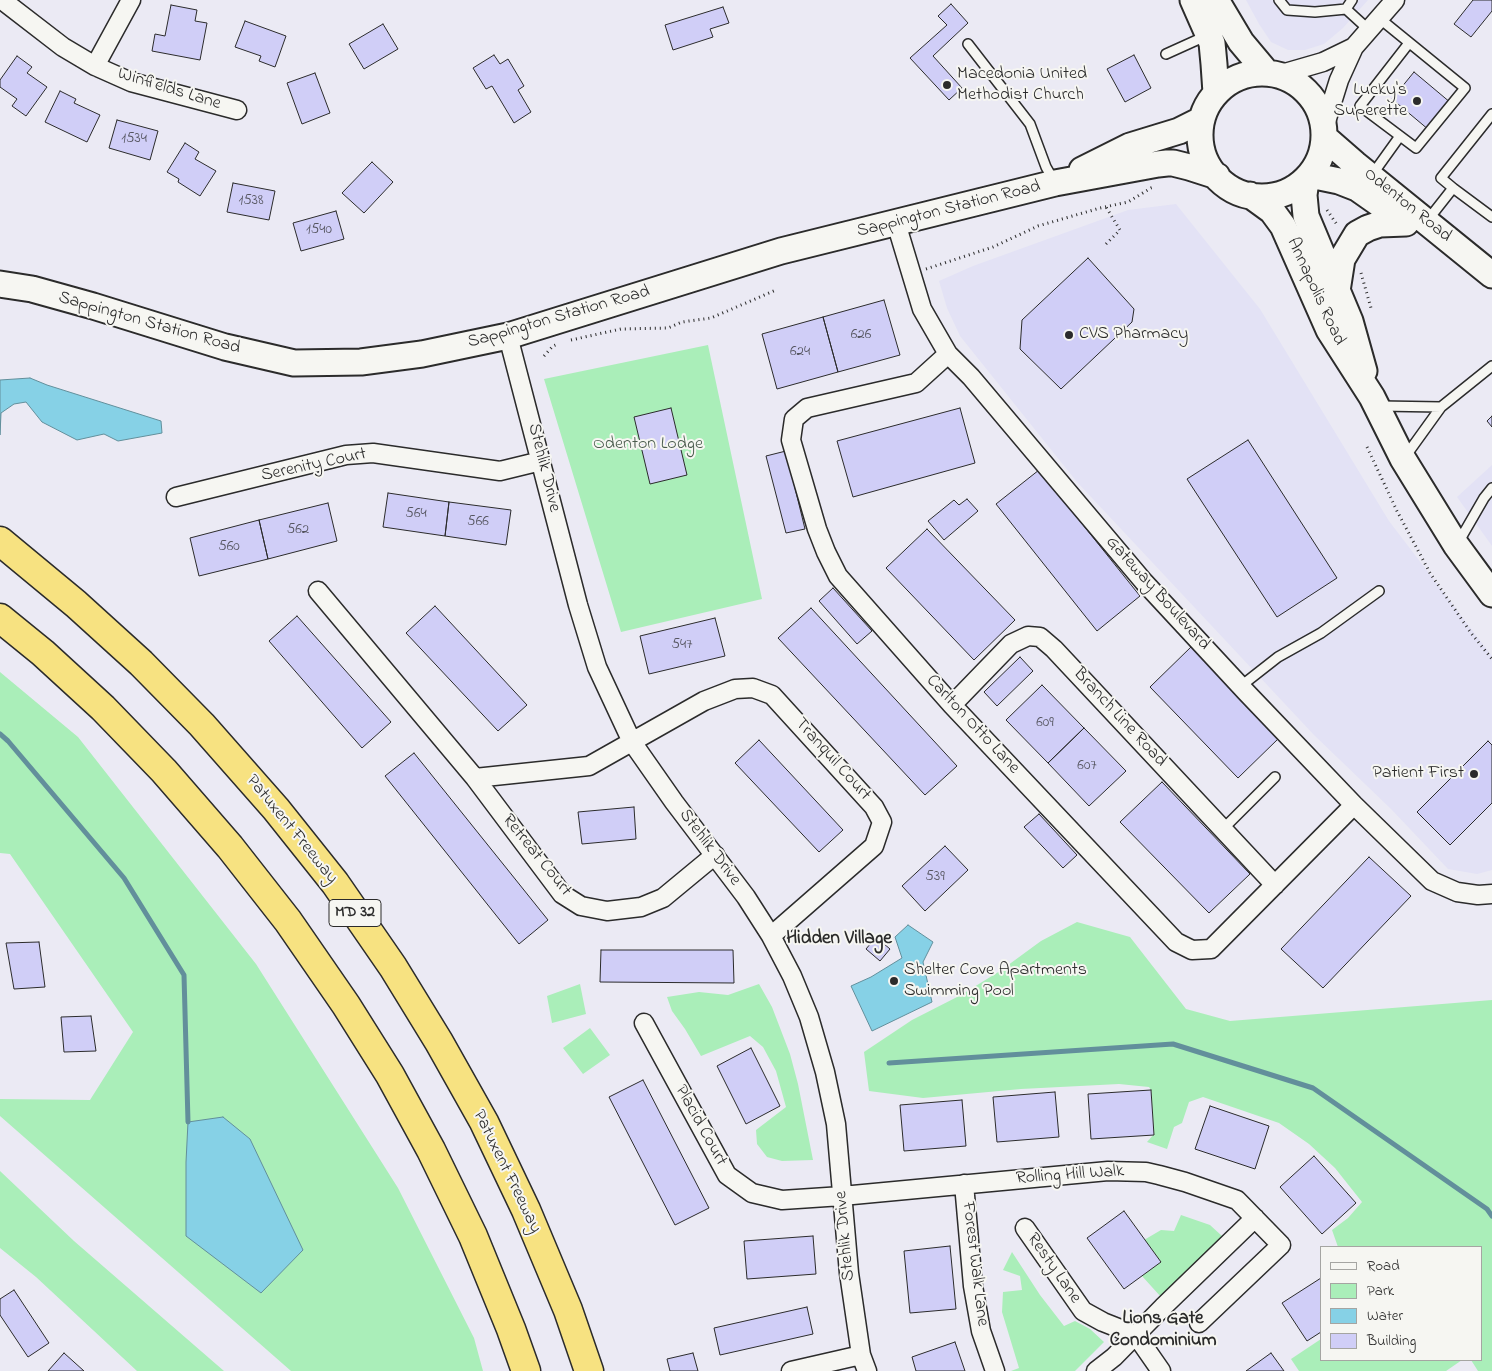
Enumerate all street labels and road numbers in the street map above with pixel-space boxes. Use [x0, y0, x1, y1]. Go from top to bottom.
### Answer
street label: Winfields Lane [115, 64, 223, 116]
street label: Odenton Road [1359, 164, 1455, 248]
street label: Sappington Station Road [855, 177, 1043, 243]
street label: Annapolis Road [1281, 235, 1349, 349]
street label: Sappington Station Road [465, 282, 653, 354]
street label: Sappington Station Road [55, 288, 243, 360]
street label: Stehlik Drive [522, 422, 564, 514]
street label: Serenity Court [259, 444, 369, 488]
street label: Gateway Boulevard [1100, 532, 1214, 656]
street label: Branch Line Road [1068, 664, 1170, 772]
street label: Carlton Otto Lane [920, 671, 1024, 779]
street label: Tranquil Court [789, 714, 875, 806]
street label: Patuxent Freeway [240, 771, 342, 889]
street label: Stehlik Drive [673, 805, 745, 891]
street label: Retreat Court [496, 811, 576, 901]
road number: MD 32 [329, 900, 381, 926]
street label: Placid Court [669, 1082, 731, 1170]
street label: Patuxent Freeway [467, 1107, 545, 1237]
street label: Rolling Hill Walk [1015, 1161, 1125, 1191]
street label: Stehlik Drive [831, 1190, 861, 1282]
street label: Forest Walk Lane [956, 1201, 992, 1327]
street label: Resty Lane [1021, 1230, 1085, 1308]

